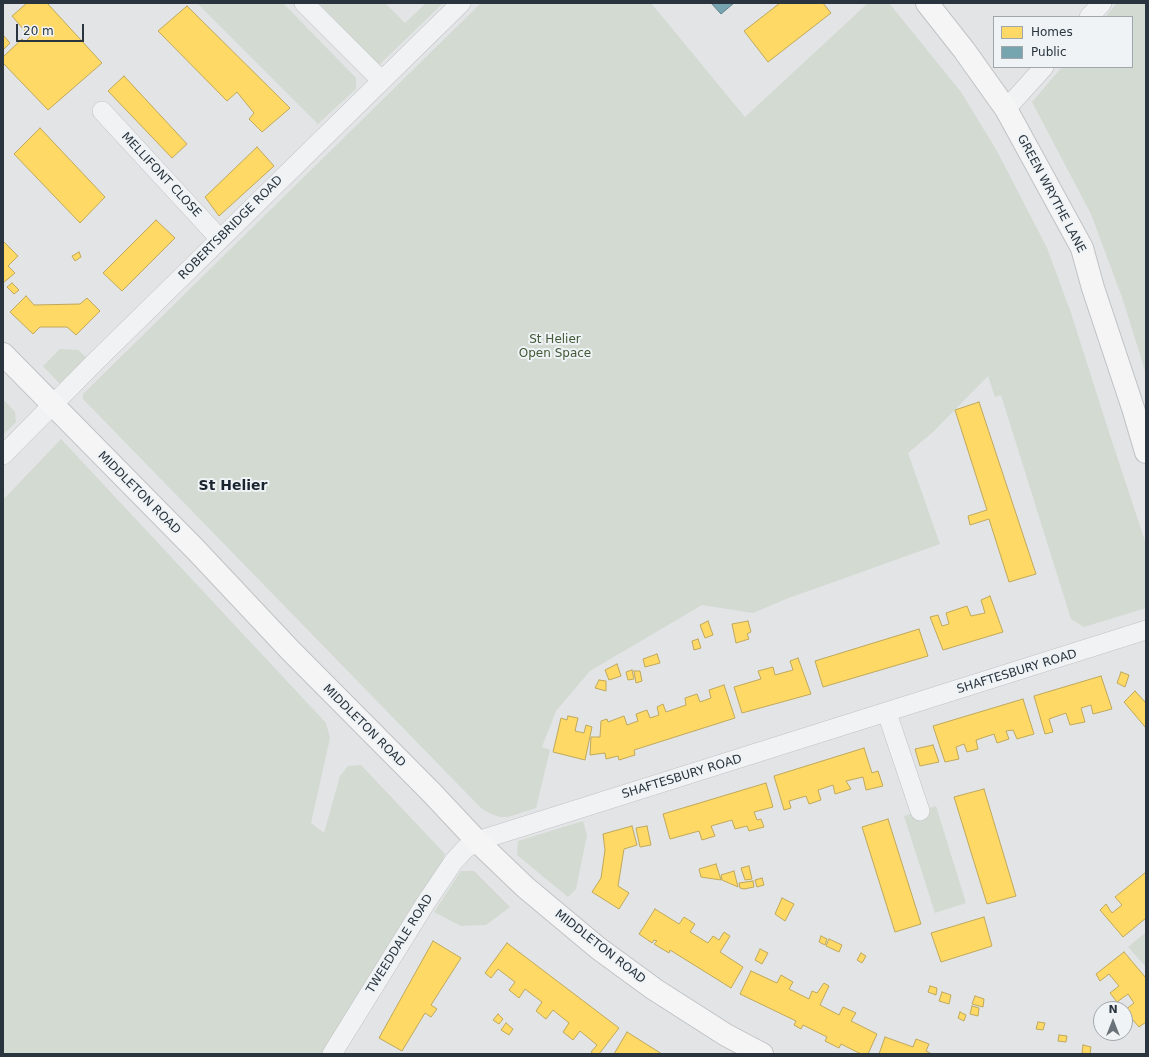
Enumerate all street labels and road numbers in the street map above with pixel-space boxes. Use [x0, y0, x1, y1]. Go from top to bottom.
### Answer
street label: MELLIFONT CLOSE [118, 130, 204, 220]
street label: GREEN WRYTHE LANE [1014, 132, 1088, 256]
street label: ROBERTSBRIDGE ROAD [176, 173, 286, 283]
street label: MIDDLETON ROAD [95, 449, 183, 537]
street label: SHAFTESBURY ROAD [955, 647, 1079, 697]
street label: MIDDLETON ROAD [320, 682, 408, 770]
street label: SHAFTESBURY ROAD [620, 752, 744, 802]
street label: TWEEDDALE ROAD [364, 892, 436, 996]
street label: MIDDLETON ROAD [552, 907, 648, 987]

